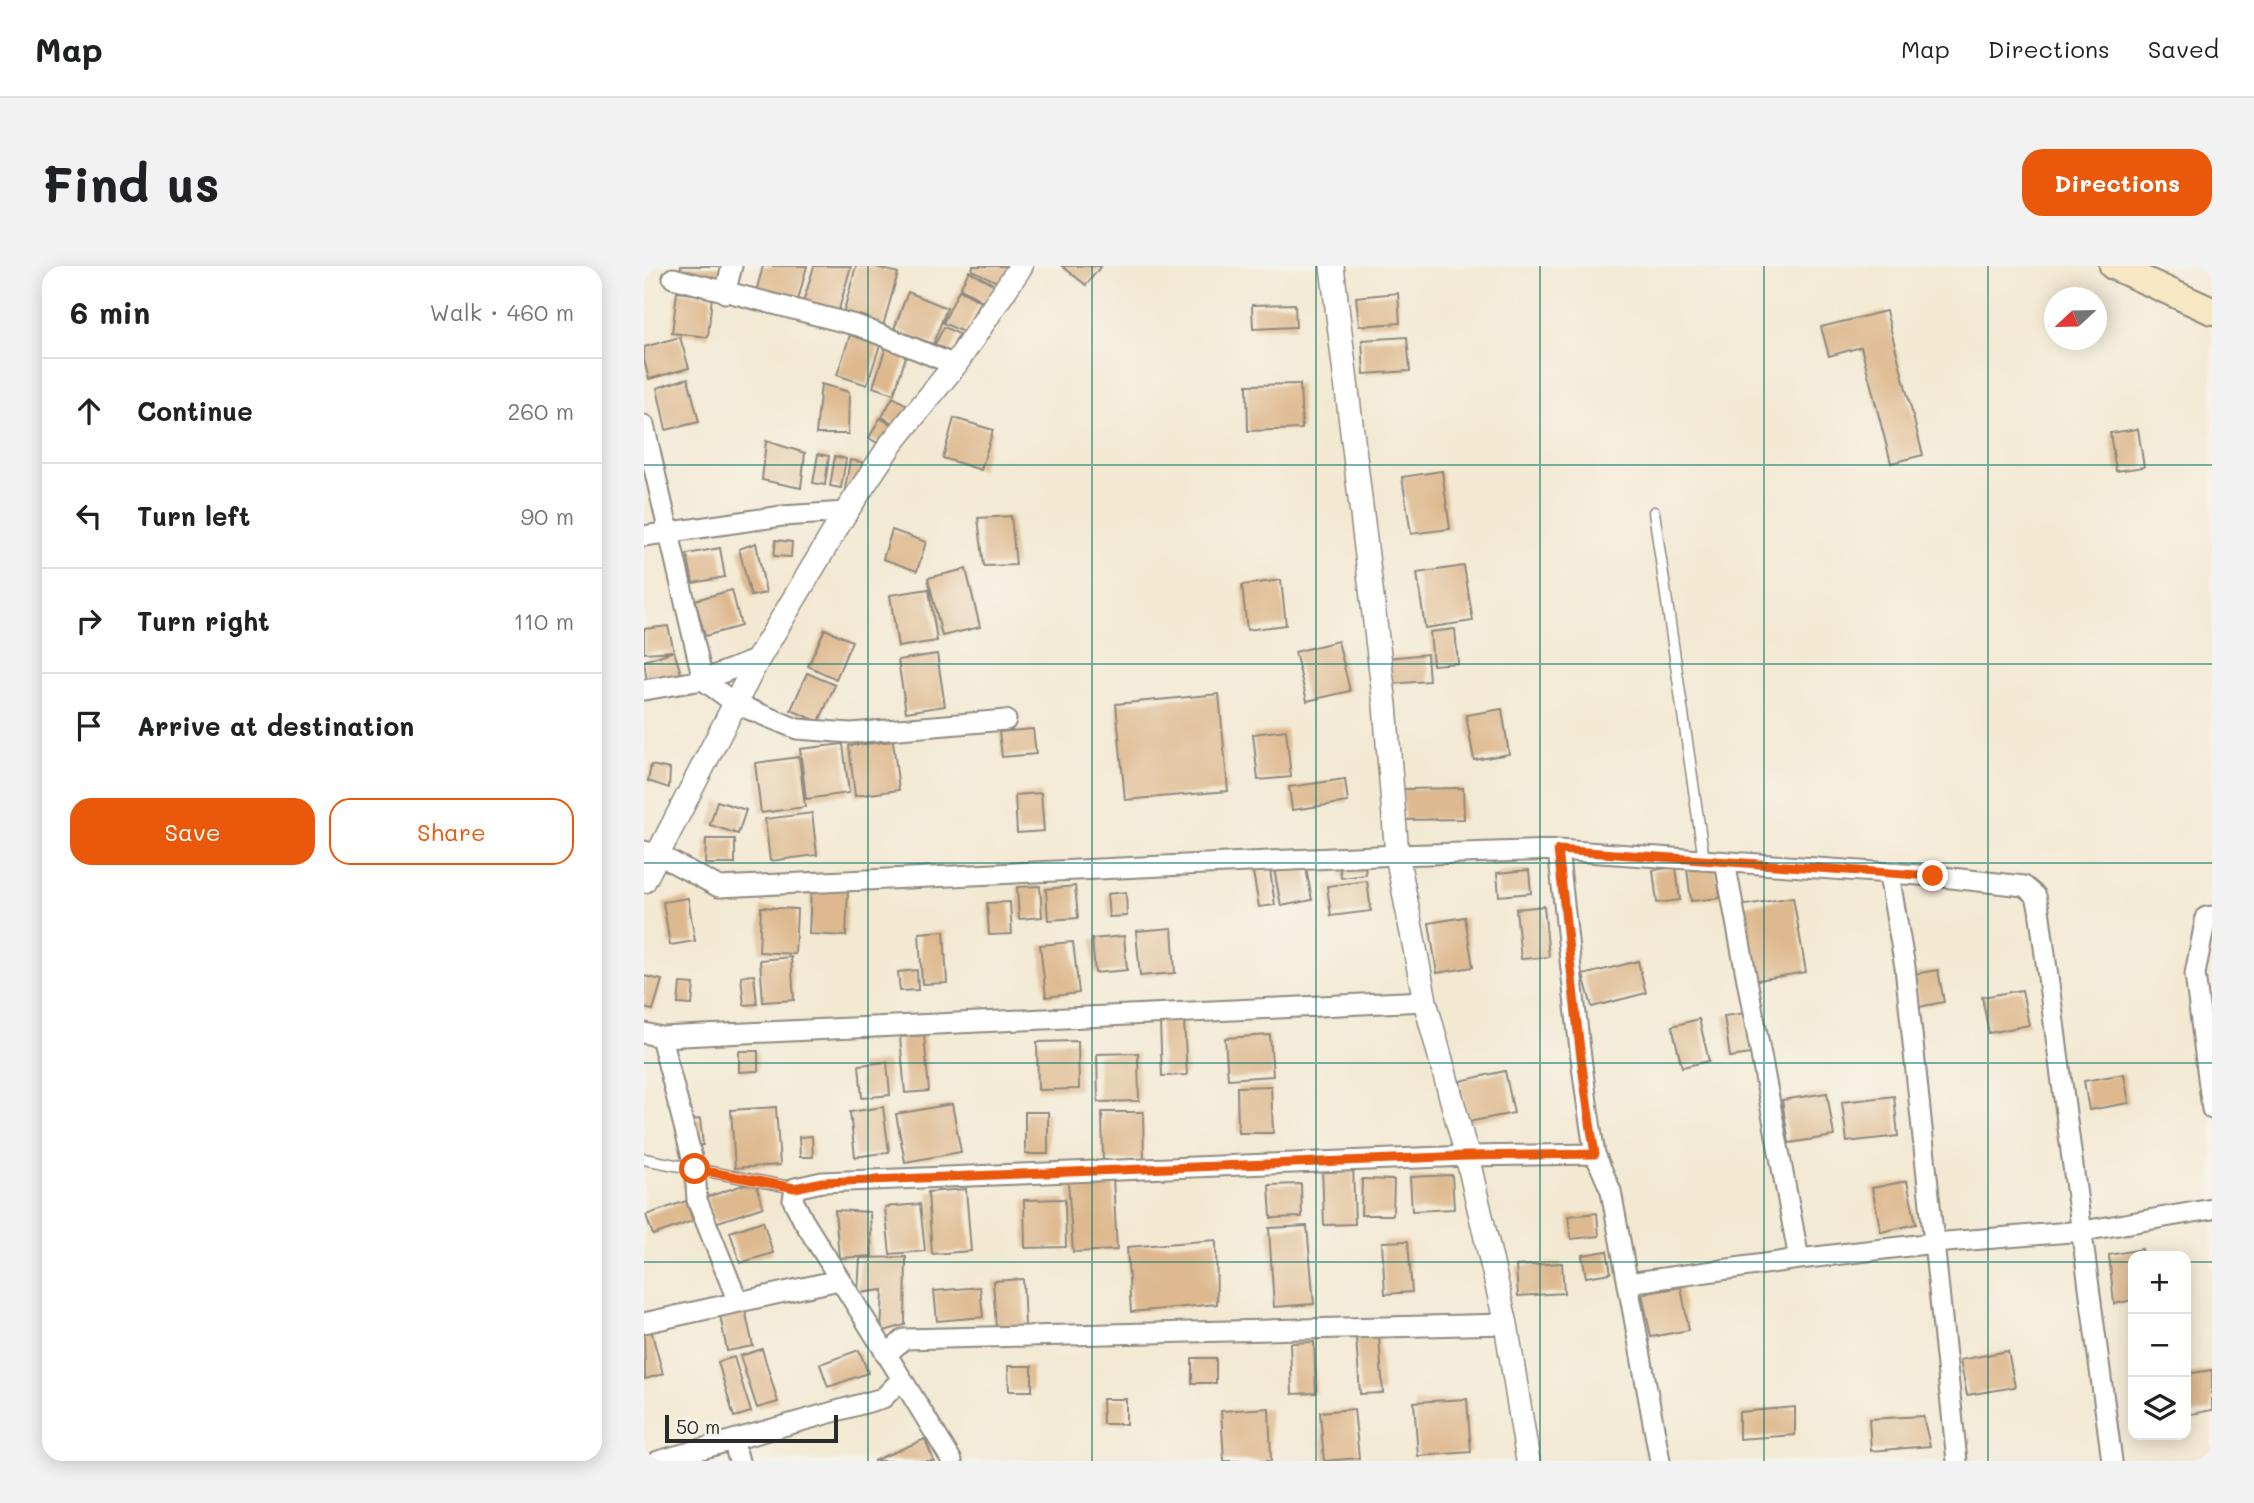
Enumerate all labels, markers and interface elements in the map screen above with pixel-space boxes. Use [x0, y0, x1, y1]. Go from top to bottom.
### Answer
text: Map [35, 27, 103, 70]
text: Map [1901, 33, 1950, 64]
text: Directions [1988, 33, 2110, 64]
text: Saved [2148, 33, 2219, 64]
button: Directions [2022, 149, 2212, 216]
text: Find us [42, 151, 220, 214]
north arrow [2044, 287, 2107, 350]
text: 6 min [70, 292, 150, 332]
text: Walk · 460 m [429, 297, 574, 327]
icon: ahead [70, 392, 108, 430]
text: Continue [137, 394, 253, 428]
text: 260 m [507, 396, 574, 426]
icon: left [70, 497, 108, 535]
text: Turn left [137, 499, 250, 533]
text: 90 m [521, 501, 574, 531]
icon: right [70, 602, 108, 640]
text: Turn right [137, 604, 270, 638]
text: 110 m [514, 606, 574, 636]
icon: arrive [70, 707, 108, 745]
text: Arrive at destination [137, 709, 414, 743]
button: Save [70, 798, 315, 865]
button: Share [329, 798, 574, 865]
route end [1917, 860, 1948, 891]
route start [679, 1153, 710, 1184]
map controls [2128, 1251, 2191, 1440]
button: + [2128, 1251, 2191, 1314]
button: − [2128, 1314, 2191, 1377]
button: layers [2128, 1377, 2191, 1440]
scale bar [665, 1412, 838, 1444]
text: 50 m [676, 1414, 720, 1439]

